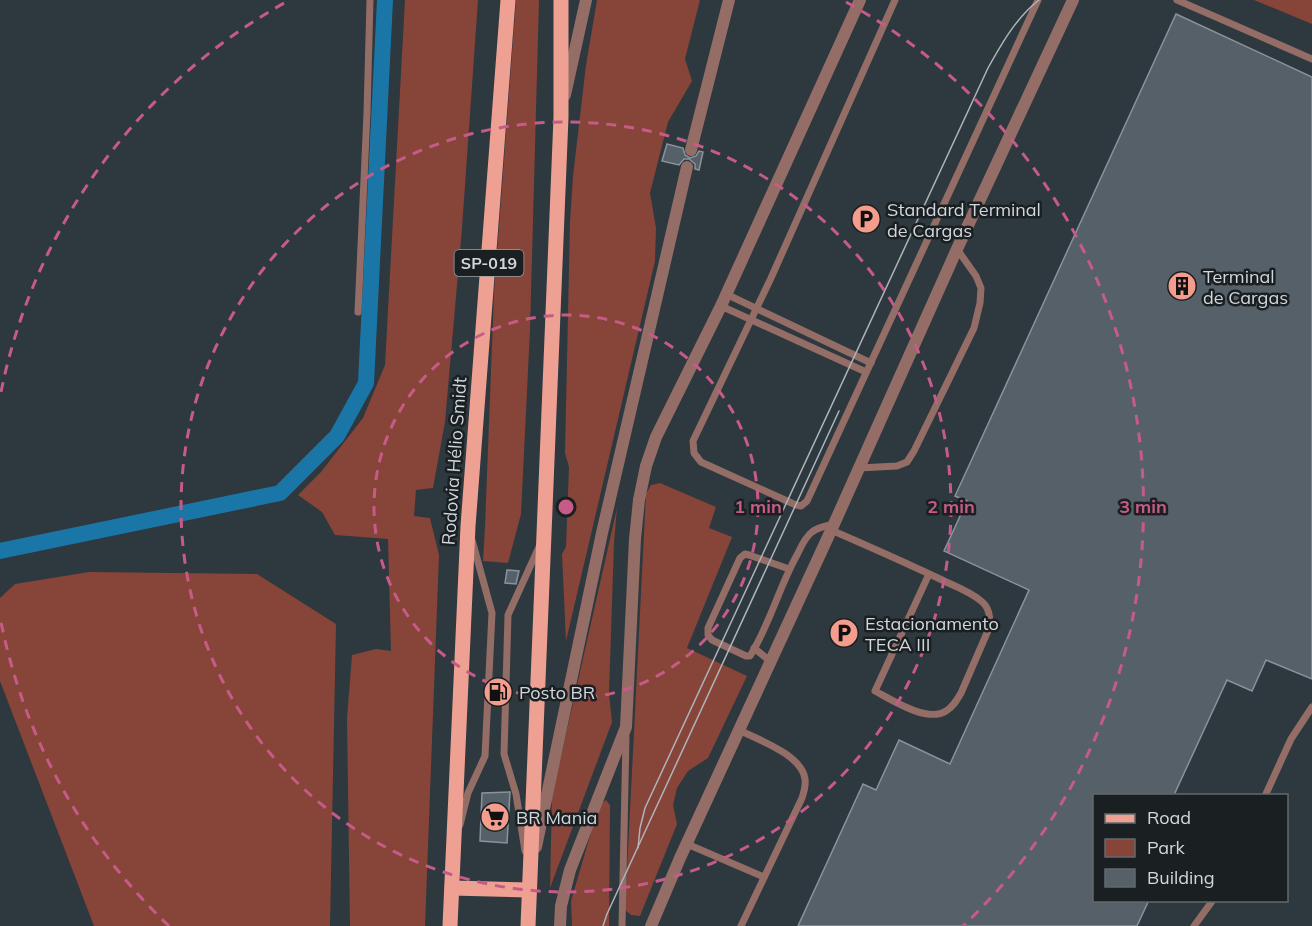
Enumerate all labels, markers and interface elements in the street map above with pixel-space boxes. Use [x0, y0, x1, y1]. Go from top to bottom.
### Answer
place label: Standard Terminal de Cargas [887, 198, 1041, 242]
parking icon: Standard Terminal de Cargas [850, 203, 882, 235]
road number: SP-019 [454, 250, 524, 276]
place label: Terminal de Cargas [1203, 265, 1288, 309]
building icon: Terminal de Cargas [1166, 270, 1198, 302]
street label: Rodovia Hélio Smidt [437, 376, 471, 546]
text: 1 min [734, 495, 782, 518]
text: 2 min [927, 495, 975, 518]
text: 3 min [1119, 495, 1167, 518]
centre of rings [556, 497, 576, 517]
place label: Estacionamento TECA III [865, 612, 999, 656]
parking icon: Estacionamento TECA III [828, 617, 860, 649]
fuel station icon: Posto BR [482, 676, 514, 708]
place label: Posto BR [519, 681, 595, 704]
legend [1093, 794, 1288, 902]
supermarket icon: BR Mania [479, 801, 511, 833]
place label: BR Mania [516, 806, 597, 829]
text: Road [1147, 806, 1191, 829]
text: Park [1147, 836, 1186, 859]
text: Building [1147, 866, 1215, 889]

